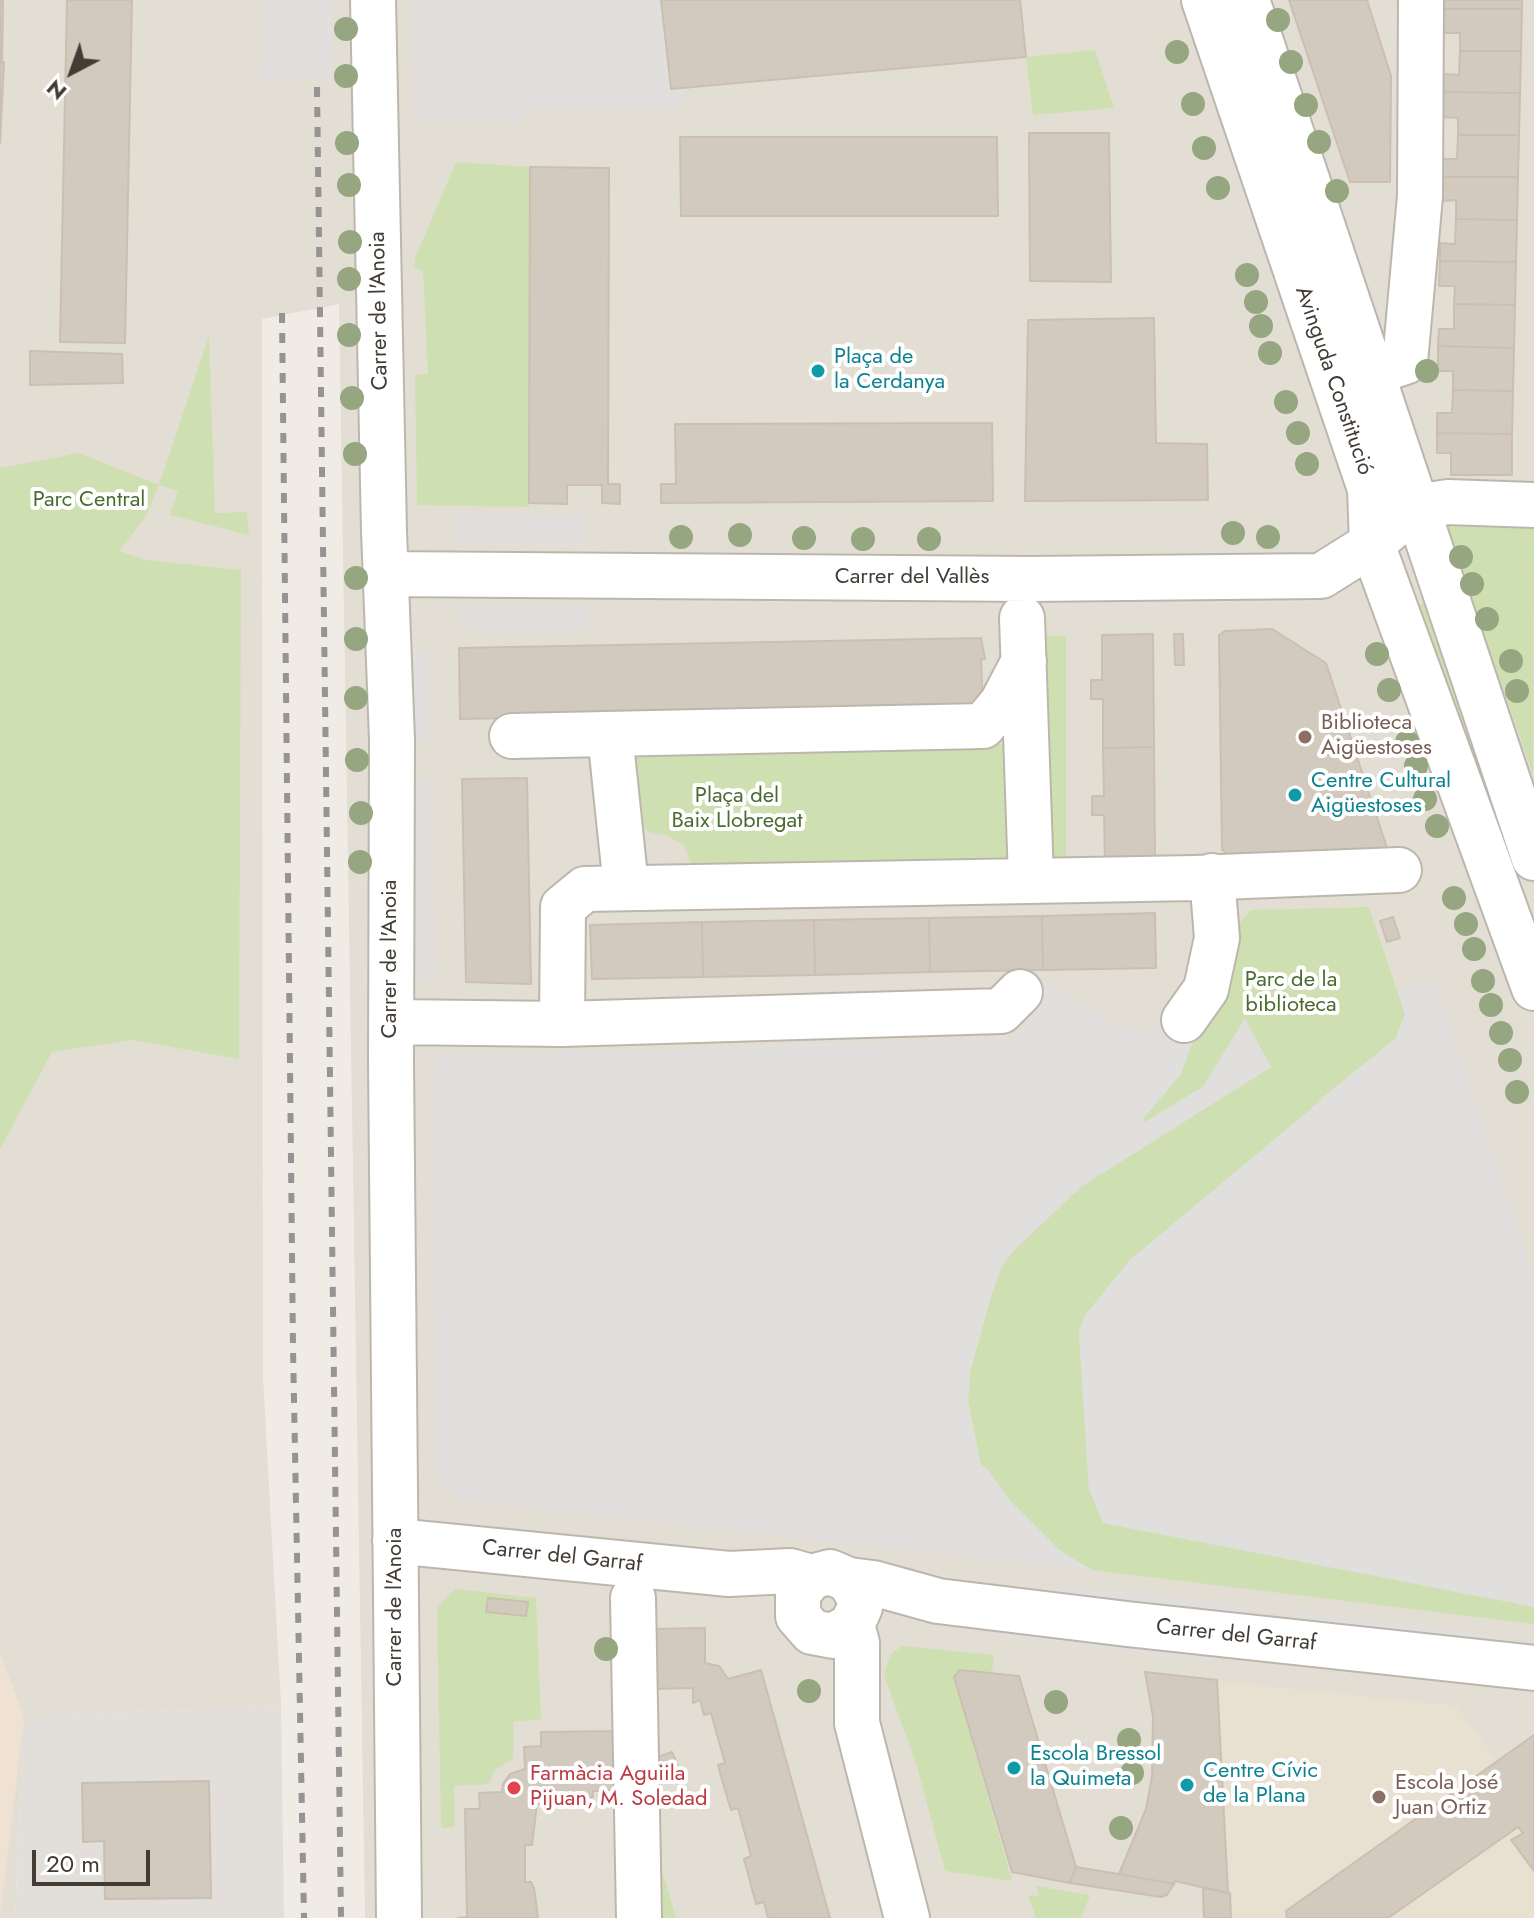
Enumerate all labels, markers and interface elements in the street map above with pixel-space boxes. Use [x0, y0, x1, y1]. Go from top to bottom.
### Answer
north arrow [32, 32, 112, 112]
text: N [39, 72, 73, 108]
street label: Carrer de l'Anoia [365, 231, 395, 391]
street label: Avinguda Constitució [1288, 283, 1378, 479]
place label: Plaça de la Cerdanya [834, 345, 945, 396]
marker: Plaça de la Cerdanya [809, 362, 827, 380]
park label: Parc Central [33, 488, 145, 514]
street label: Carrer del Vallès [835, 565, 989, 591]
place label: Biblioteca Aigüestoses [1321, 711, 1432, 762]
marker: Biblioteca Aigüestoses [1296, 728, 1314, 746]
place label: Centre Cultural Aigüestoses [1311, 769, 1451, 820]
park label: Plaça del Baix Llobregat [672, 784, 802, 836]
marker: Centre Cultural Aigüestoses [1286, 786, 1304, 804]
street label: Carrer de l'Anoia [378, 880, 404, 1038]
park label: Parc de la biblioteca [1245, 968, 1337, 1020]
street label: Carrer de l'Anoia [383, 1528, 409, 1686]
street label: Carrer del Garraf [481, 1535, 643, 1579]
street label: Carrer del Garraf [1155, 1614, 1317, 1658]
place label: Escola Bressol la Quimeta [1030, 1742, 1161, 1794]
marker: Escola Bressol la Quimeta [1005, 1759, 1023, 1777]
place label: Centre Cívic de la Plana [1203, 1759, 1318, 1810]
place label: Farmàcia Aguiila Pijuan, M. Soledad [530, 1762, 707, 1814]
place label: Escola José Juan Ortiz [1395, 1771, 1498, 1822]
marker: Centre Cívic de la Plana [1178, 1776, 1196, 1794]
marker: Farmàcia Aguiila Pijuan, M. Soledad [505, 1779, 523, 1797]
marker: Escola José Juan Ortiz [1370, 1788, 1388, 1806]
scale bar [36, 1834, 154, 1884]
text: 20 m [46, 1846, 100, 1881]

